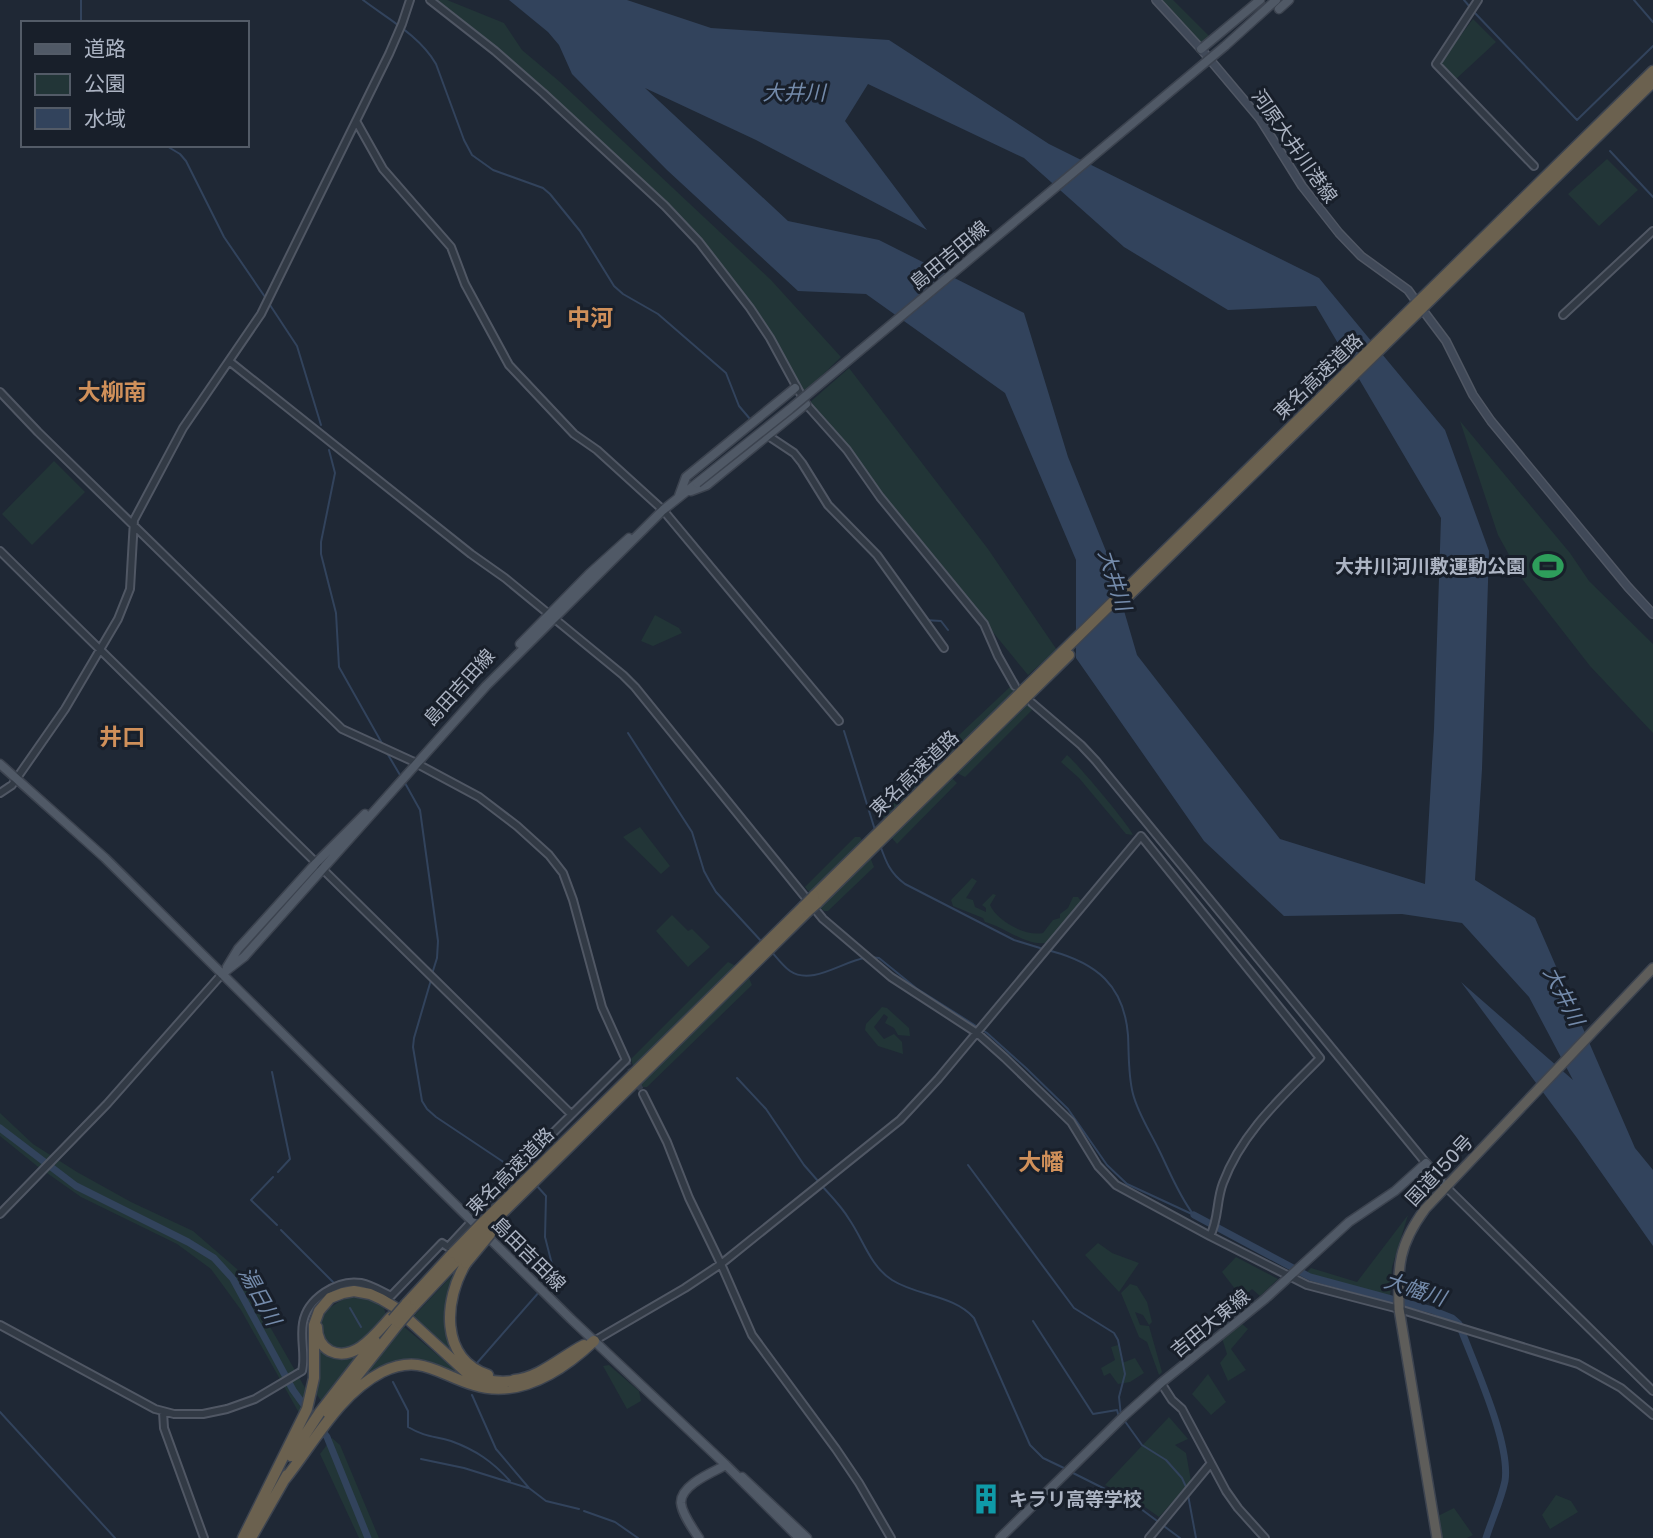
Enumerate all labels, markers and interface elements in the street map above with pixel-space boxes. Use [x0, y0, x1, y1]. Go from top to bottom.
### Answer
legend [21, 21, 248, 147]
text: 道路 [84, 36, 126, 61]
text: 公園 [84, 71, 126, 96]
water label: 大井川 [763, 80, 827, 105]
street label: 河原大井川港線 [1248, 85, 1342, 207]
text: 水域 [84, 106, 126, 131]
street label: 島田吉田線 [906, 216, 992, 294]
district label: 中河 [567, 304, 613, 331]
street label: 東名高速道路 [1269, 328, 1367, 424]
district label: 大柳南 [78, 378, 147, 405]
water label: 大井川 [1093, 546, 1137, 616]
sports icon: 大井川河川敷運動公園 [1531, 549, 1565, 583]
place label: 大井川河川敷運動公園 [1335, 555, 1525, 577]
street label: 島田吉田線 [419, 644, 499, 730]
district label: 井口 [99, 723, 145, 750]
street label: 東名高速道路 [865, 725, 963, 821]
water label: 大井川 [1539, 962, 1590, 1032]
street label: 東名高速道路 [462, 1123, 558, 1219]
street label: 国道150号 [1401, 1130, 1477, 1210]
district label: 大幡 [1018, 1148, 1064, 1175]
street label: 島田吉田線 [488, 1213, 570, 1295]
water label: 湯日川 [234, 1262, 287, 1331]
water label: 大幡川 [1381, 1267, 1451, 1311]
street label: 吉田大東線 [1166, 1285, 1254, 1361]
building icon: キラリ高等学校 [969, 1482, 1003, 1516]
place label: キラリ高等学校 [1009, 1488, 1142, 1510]

